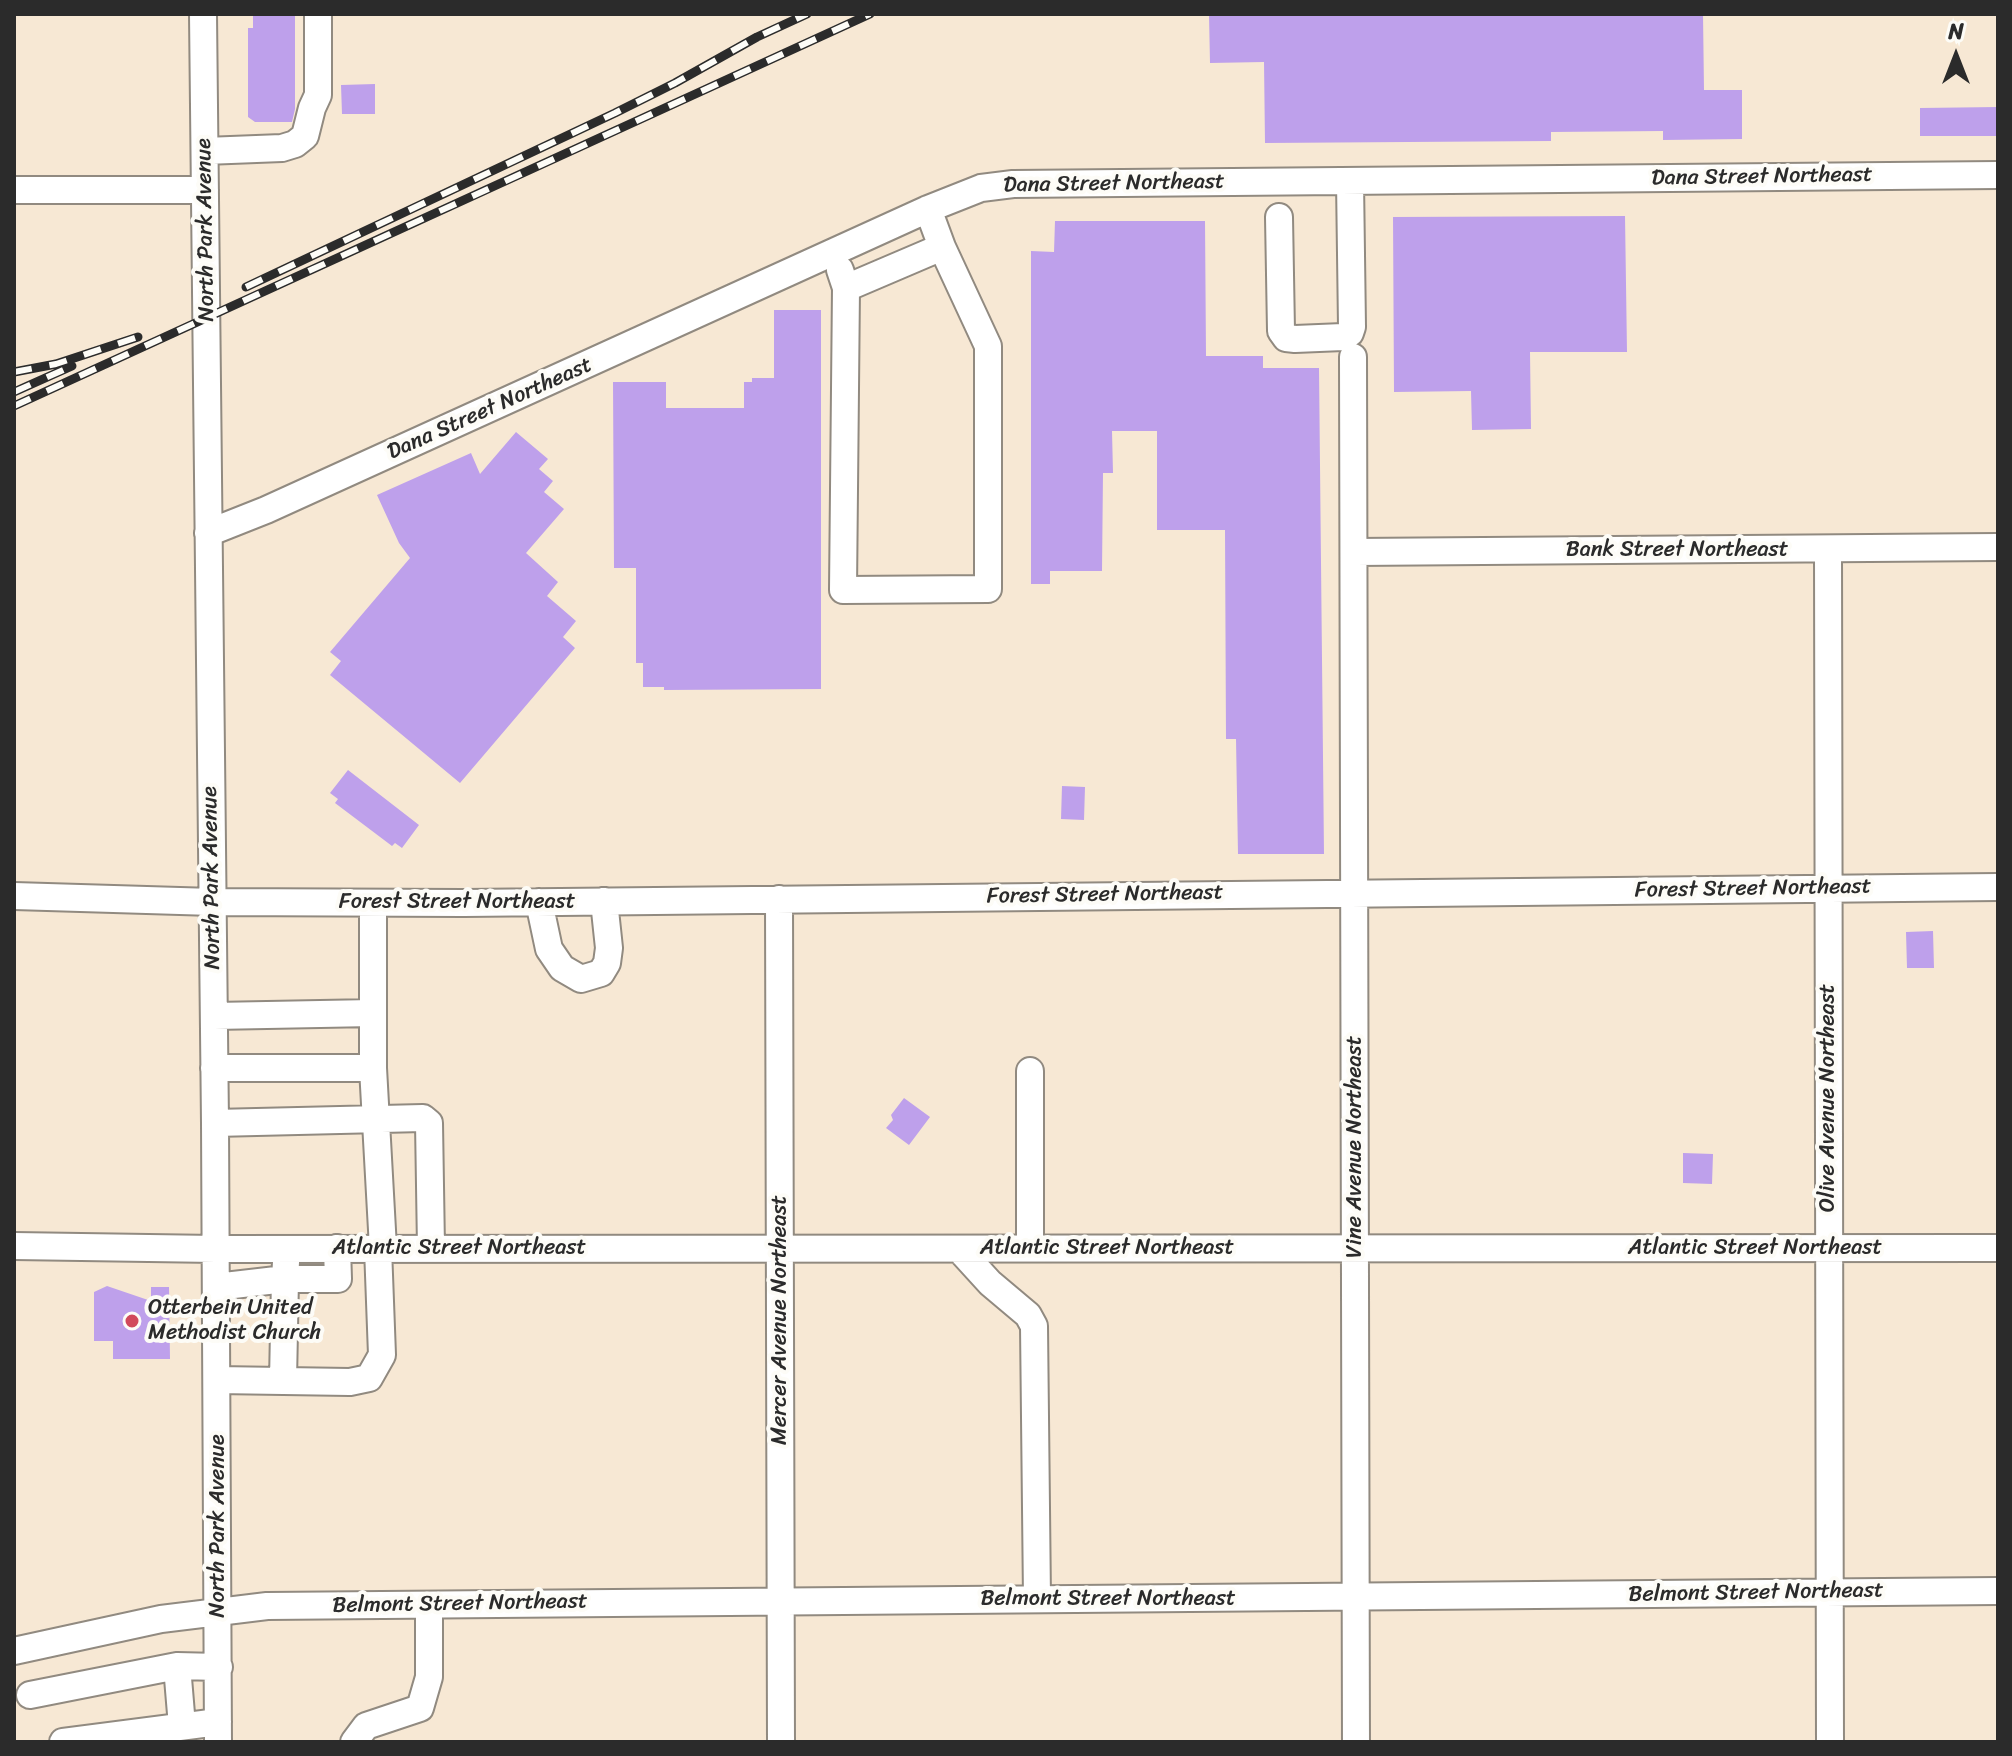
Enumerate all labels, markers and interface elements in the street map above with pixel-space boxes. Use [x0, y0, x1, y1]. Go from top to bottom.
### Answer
text: N [1948, 12, 1964, 51]
north arrow [1916, 16, 1996, 96]
street label: North Park Avenue [191, 138, 221, 322]
street label: Dana Street Northeast [1651, 162, 1873, 192]
street label: Dana Street Northeast [1003, 169, 1225, 199]
street label: Dana Street Northeast [384, 352, 596, 466]
street label: Bank Street Northeast [1566, 537, 1788, 563]
street label: North Park Avenue [197, 786, 227, 970]
street label: Forest Street Northeast [1635, 874, 1871, 904]
street label: Forest Street Northeast [987, 880, 1223, 910]
street label: Forest Street Northeast [339, 889, 575, 915]
street label: Olive Avenue Northeast [1815, 984, 1841, 1212]
street label: Vine Avenue Northeast [1342, 1036, 1368, 1258]
street label: Mercer Avenue Northeast [767, 1195, 793, 1445]
street label: Atlantic Street Northeast [332, 1235, 586, 1261]
street label: Atlantic Street Northeast [980, 1235, 1234, 1261]
street label: Atlantic Street Northeast [1628, 1235, 1882, 1261]
place label: Otterbein United Methodist Church [148, 1295, 321, 1346]
marker: Otterbein United Methodist Church [123, 1312, 141, 1330]
street label: North Park Avenue [205, 1434, 231, 1618]
street label: Belmont Street Northeast [1628, 1578, 1884, 1608]
street label: Belmont Street Northeast [980, 1586, 1236, 1612]
street label: Belmont Street Northeast [332, 1589, 588, 1619]

